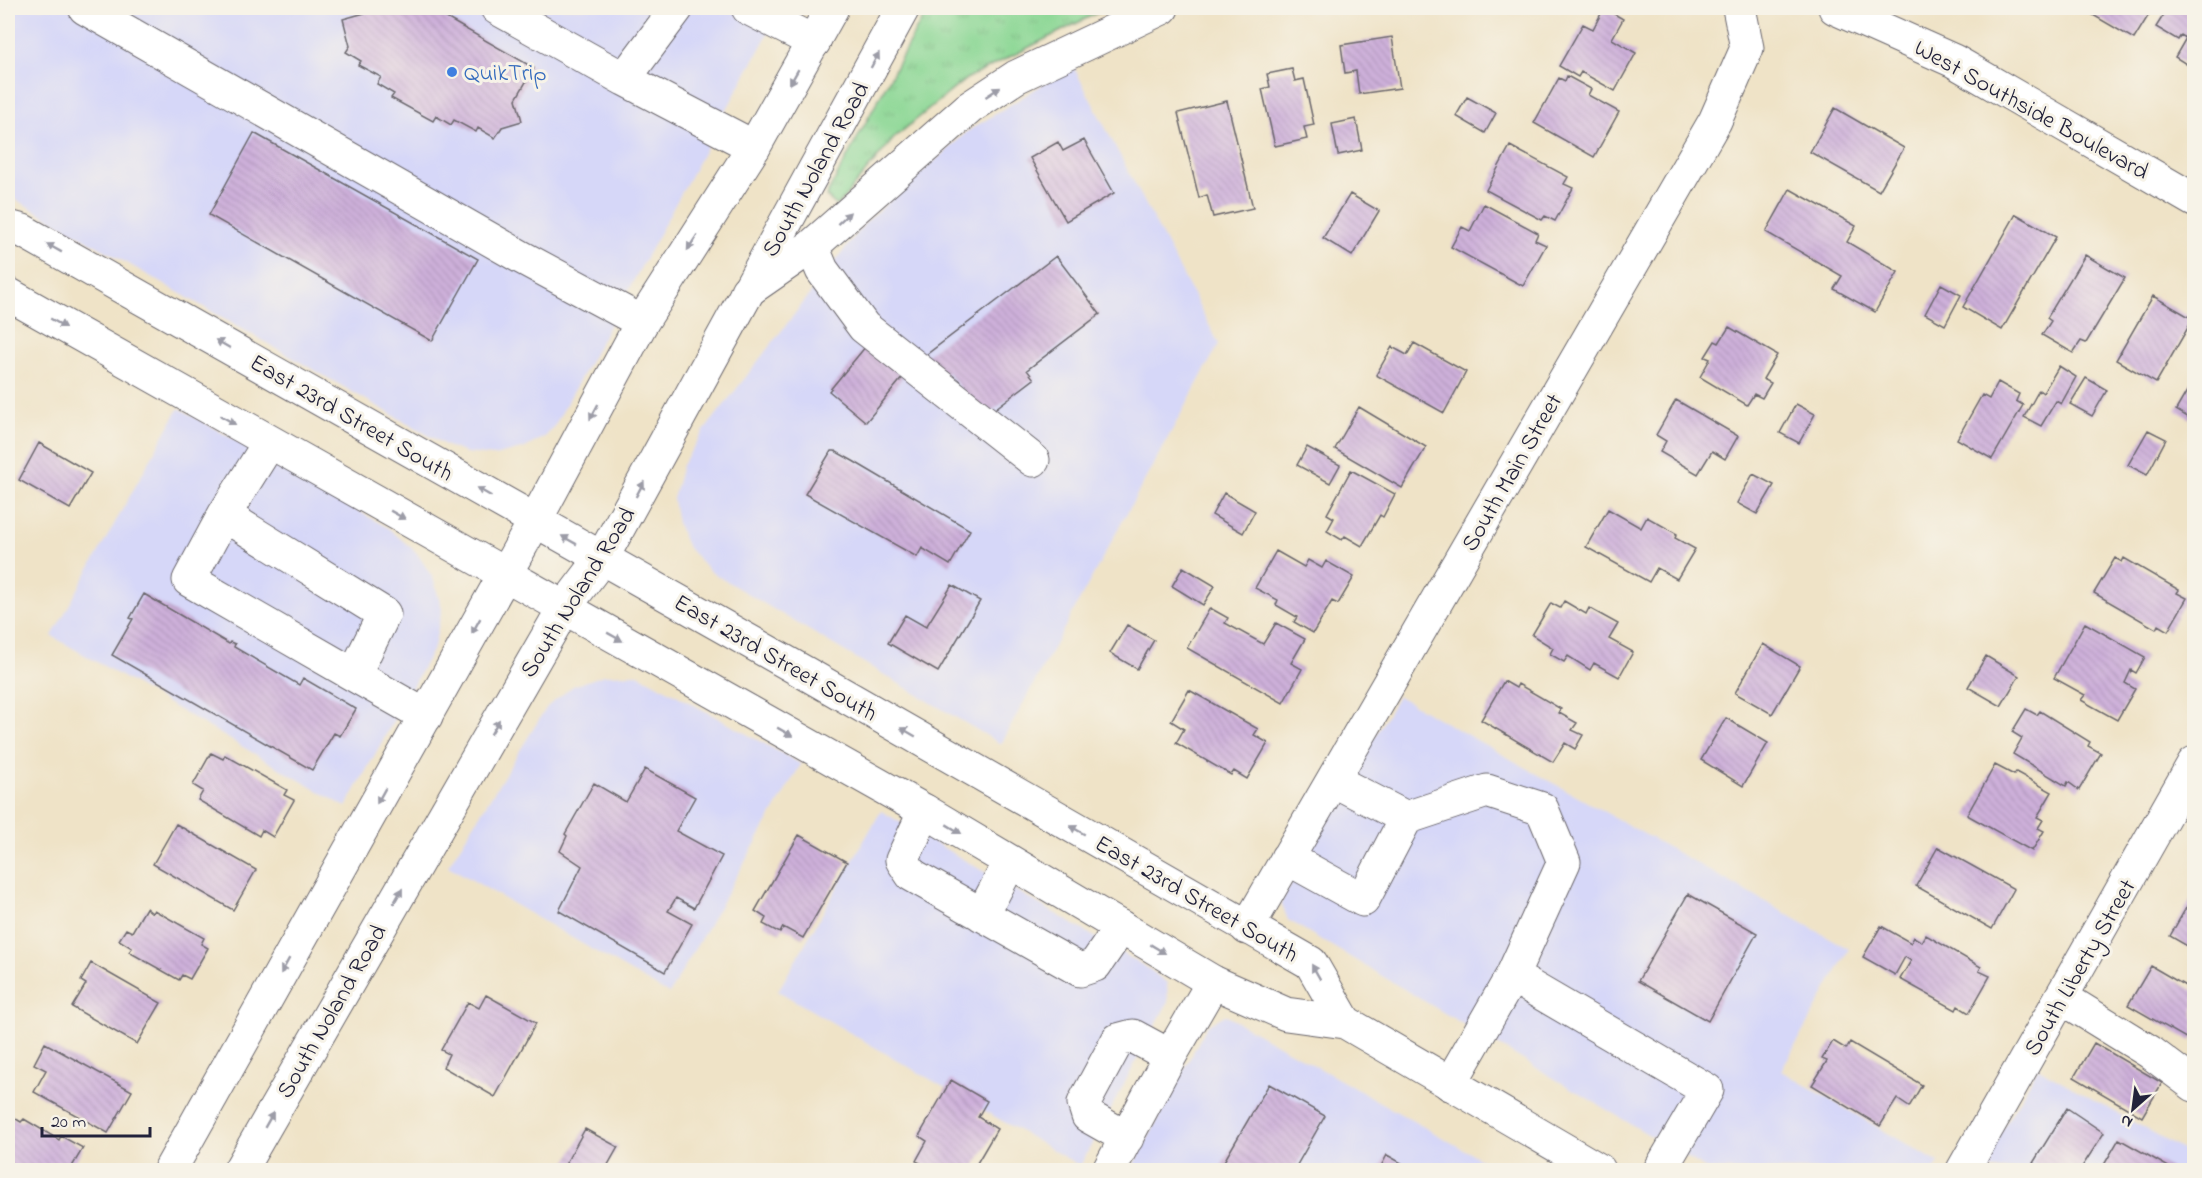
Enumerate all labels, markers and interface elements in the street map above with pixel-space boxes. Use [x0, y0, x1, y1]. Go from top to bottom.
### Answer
street label: West Southside Boulevard [1907, 32, 2155, 191]
one-way arrow [870, 51, 880, 68]
place label: QuikTrip [464, 57, 547, 92]
marker: QuikTrip [445, 65, 459, 79]
one-way arrow [789, 69, 799, 86]
street label: South Noland Road [754, 76, 880, 264]
one-way arrow [985, 86, 1001, 97]
one-way arrow [837, 211, 852, 225]
one-way arrow [686, 235, 698, 251]
one-way arrow [45, 243, 62, 253]
one-way arrow [50, 318, 67, 328]
one-way arrow [215, 339, 232, 349]
street label: East 23rd Street South [242, 346, 459, 492]
street label: South Main Street [1454, 388, 1573, 559]
one-way arrow [589, 404, 599, 421]
one-way arrow [220, 414, 236, 425]
one-way arrow [635, 480, 645, 497]
one-way arrow [476, 487, 492, 498]
street label: South Noland Road [512, 501, 646, 685]
one-way arrow [390, 510, 407, 520]
one-way arrow [560, 535, 577, 545]
street label: East 23rd Street South [666, 586, 883, 732]
one-way arrow [471, 618, 481, 635]
one-way arrow [606, 632, 623, 642]
one-way arrow [490, 718, 500, 735]
one-way arrow [776, 727, 793, 737]
one-way arrow [900, 727, 917, 737]
one-way arrow [375, 788, 386, 804]
one-way arrow [946, 823, 962, 834]
one-way arrow [1069, 824, 1085, 835]
street label: East 23rd Street South [1087, 827, 1304, 973]
street label: South Liberty Street [2016, 873, 2147, 1064]
one-way arrow [392, 888, 403, 904]
street label: South Noland Road [269, 918, 397, 1106]
one-way arrow [1150, 944, 1167, 954]
one-way arrow [280, 958, 290, 975]
one-way arrow [1310, 964, 1321, 980]
north arrow [2103, 1079, 2163, 1139]
scale bar [42, 1100, 150, 1138]
text: N [2116, 1107, 2137, 1134]
text: 20 m [51, 1110, 86, 1136]
one-way arrow [264, 1111, 274, 1128]

